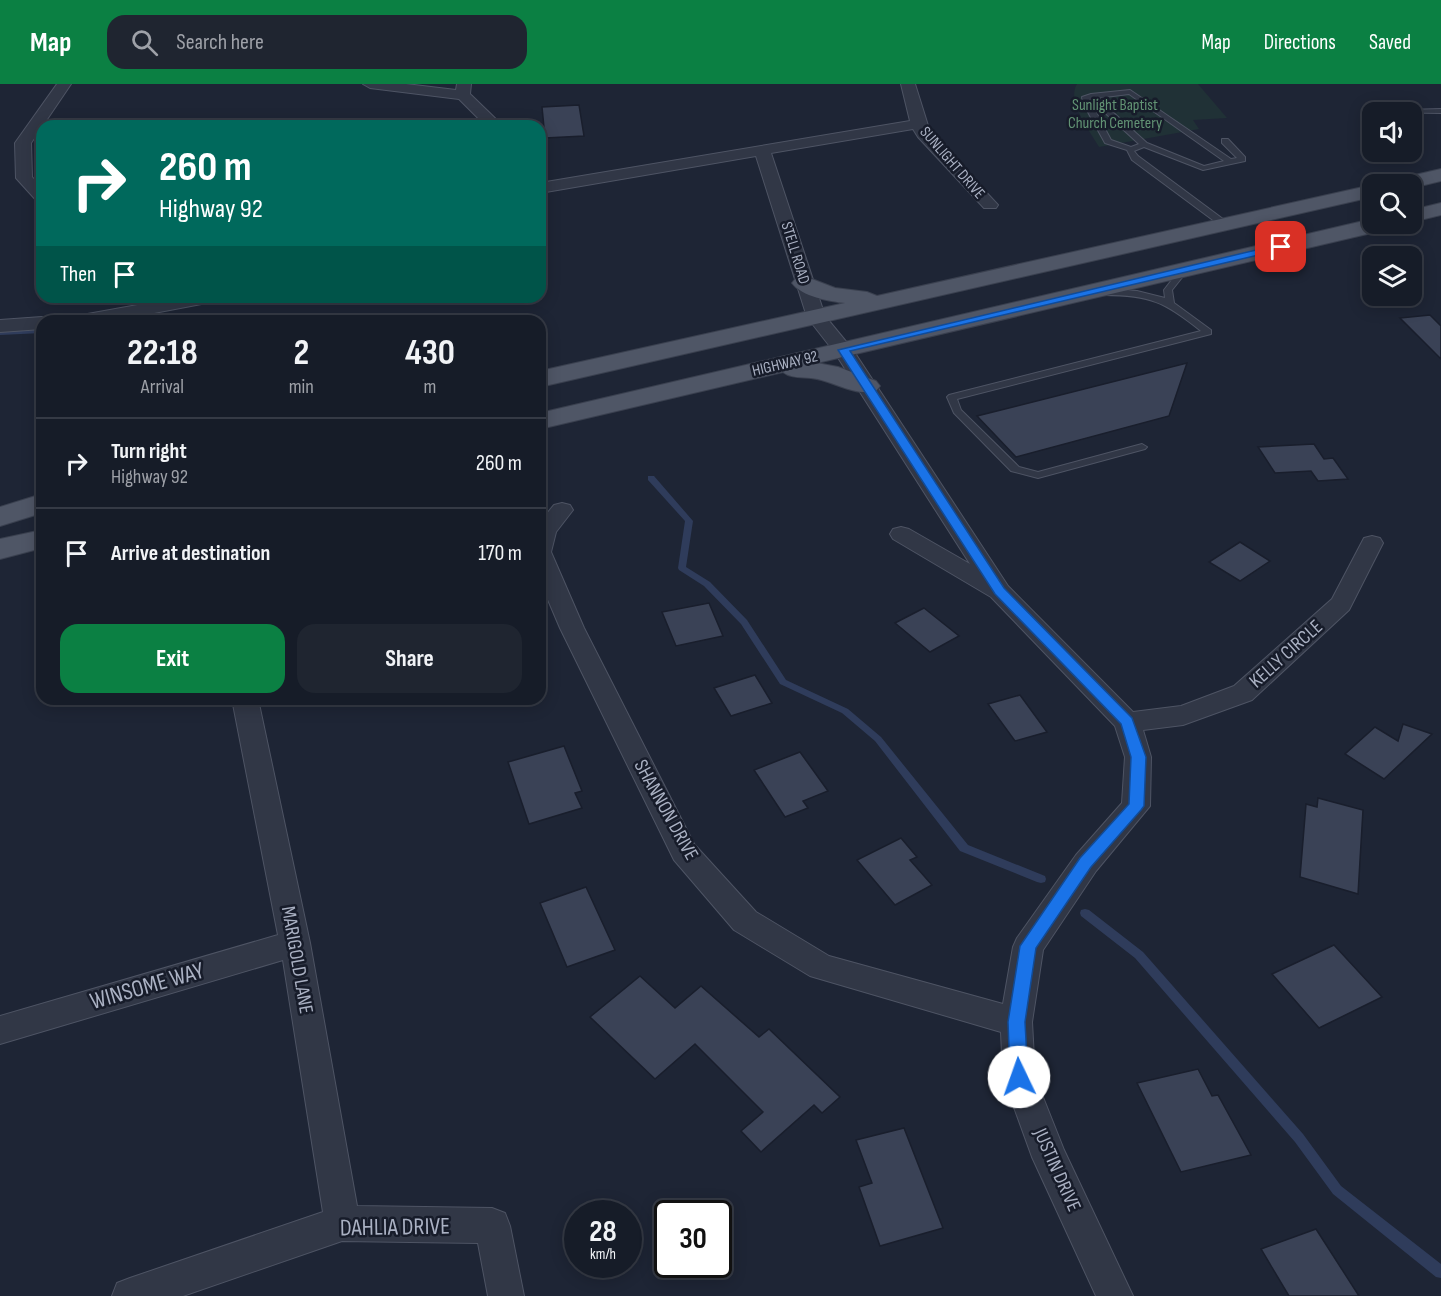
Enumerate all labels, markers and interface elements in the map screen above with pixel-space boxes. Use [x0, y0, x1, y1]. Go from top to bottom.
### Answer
search box [107, 15, 527, 69]
text: Map [30, 26, 71, 59]
icon: search [128, 26, 161, 59]
text: Search here [176, 29, 264, 56]
text: Map [1201, 30, 1231, 55]
text: Directions [1264, 30, 1336, 55]
text: Saved [1369, 30, 1411, 55]
park label: Sunlight Baptist Church Cemetery [1068, 96, 1162, 133]
map controls [1362, 102, 1422, 306]
button: sound [1362, 102, 1422, 162]
street label: SUNLIGHT DRIVE [915, 123, 989, 203]
text: 260 m [159, 142, 252, 193]
icon: right [60, 144, 138, 222]
button: search [1362, 174, 1422, 234]
text: Highway 92 [159, 193, 263, 225]
street label: STELL ROAD [777, 220, 813, 287]
pin [1255, 221, 1306, 272]
icon: arrive [1264, 230, 1297, 263]
button: layers [1362, 246, 1422, 306]
icon: arrive [108, 258, 141, 291]
text: Then [60, 261, 96, 288]
text: 22:18 [127, 332, 198, 375]
text: 2 [293, 332, 309, 375]
text: 430 [405, 332, 455, 375]
street label: HIGHWAY 92 [750, 347, 820, 381]
text: Arrival [141, 375, 184, 399]
text: min [289, 375, 314, 399]
text: m [423, 375, 436, 399]
text: Turn right [111, 438, 187, 465]
icon: right [60, 447, 93, 480]
text: 260 m [476, 450, 522, 477]
text: Highway 92 [111, 465, 188, 489]
icon: arrive [60, 537, 93, 570]
text: Arrive at destination [111, 540, 270, 567]
text: 170 m [478, 540, 522, 567]
street label: KELLY CIRCLE [1244, 615, 1328, 693]
button: Exit [60, 624, 285, 693]
button: Share [297, 624, 522, 693]
street label: SHANNON DRIVE [629, 756, 703, 864]
street label: MARIGOLD LANE [276, 904, 318, 1016]
street label: WINSOME WAY [87, 956, 207, 1016]
position arrow [987, 1045, 1051, 1109]
street label: JUSTIN DRIVE [1028, 1124, 1086, 1215]
speed limit sign: 30 [654, 1200, 732, 1278]
street label: DAHLIA DRIVE [340, 1212, 450, 1242]
text: 28 [589, 1214, 617, 1250]
text: km/h [590, 1245, 616, 1264]

